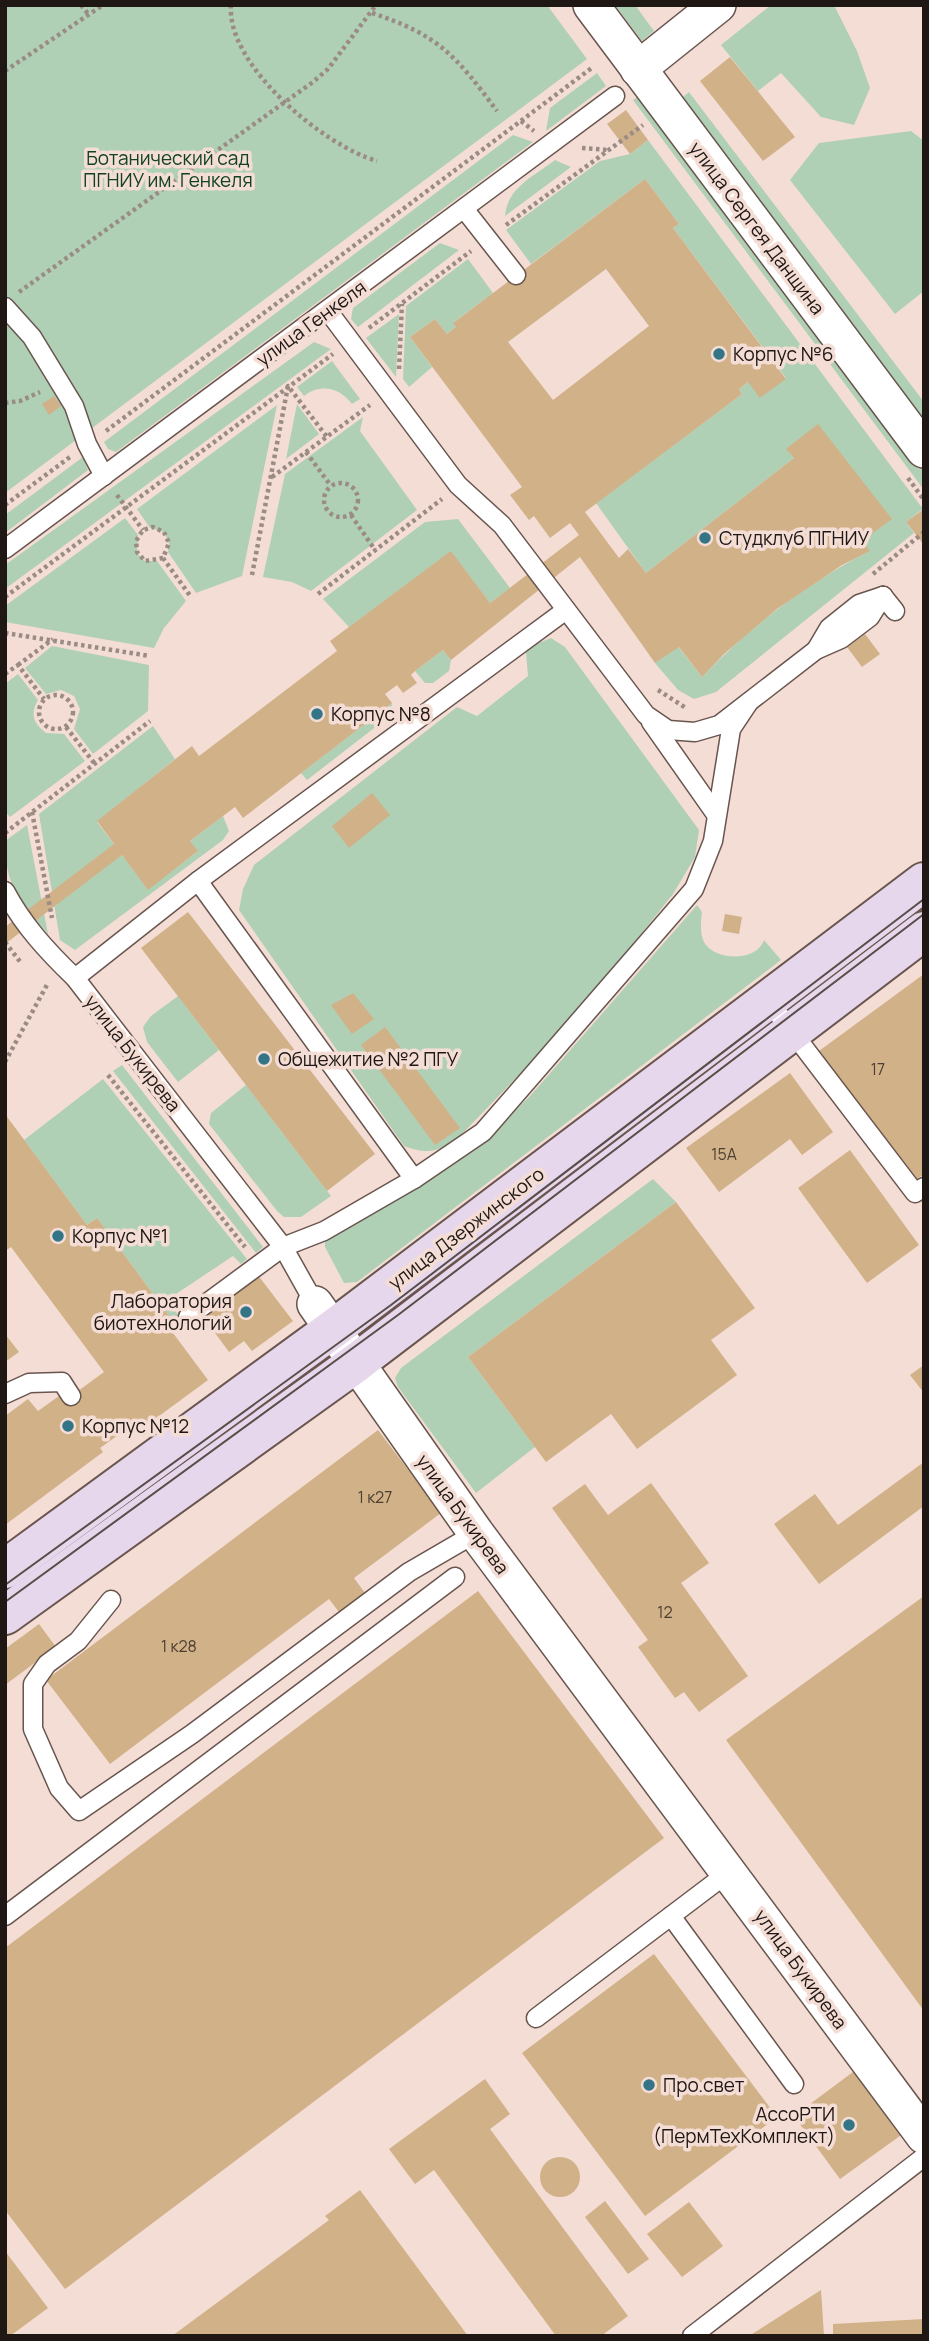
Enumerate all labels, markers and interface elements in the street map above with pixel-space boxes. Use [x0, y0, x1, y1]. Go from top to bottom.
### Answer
street label: улица Сергея Данщина [683, 136, 831, 320]
park label: Ботанический сад ПГНИУ им. Генкеля [83, 145, 253, 193]
street label: улица Генкеля [251, 274, 371, 372]
place label: Корпус №6 [733, 341, 834, 367]
marker: Корпус №6 [711, 346, 727, 362]
place label: Студклуб ПГНИУ [719, 525, 869, 551]
marker: Студклуб ПГНИУ [697, 530, 713, 546]
place label: Корпус №8 [331, 701, 431, 727]
marker: Корпус №8 [309, 706, 325, 722]
street label: улица Букирева [79, 989, 187, 1117]
place label: Общежитие №2 ПГУ [278, 1046, 458, 1072]
marker: Общежитие №2 ПГУ [256, 1051, 272, 1067]
house number: 17 [871, 1058, 885, 1080]
house number: 15А [711, 1143, 737, 1165]
street label: улица Дзержинского [383, 1161, 549, 1295]
place label: Корпус №1 [72, 1223, 168, 1249]
marker: Корпус №1 [50, 1228, 66, 1244]
place label: Лаборатория биотехнологий [94, 1288, 232, 1336]
marker: Лаборатория биотехнологий [238, 1304, 254, 1320]
place label: Корпус №12 [82, 1413, 189, 1439]
marker: Корпус №12 [60, 1418, 76, 1434]
street label: улица Букирева [411, 1449, 515, 1579]
house number: 1 к27 [358, 1486, 392, 1508]
house number: 12 [657, 1601, 673, 1623]
house number: 1 к28 [161, 1635, 197, 1657]
street label: улица Букирева [749, 1904, 853, 2034]
place label: Про.свет [663, 2072, 745, 2098]
marker: Про.свет [641, 2077, 657, 2093]
place label: АссоРТИ (ПермТехКомплект) [653, 2101, 835, 2149]
marker: АссоРТИ (ПермТехКомплект) [841, 2117, 857, 2133]

